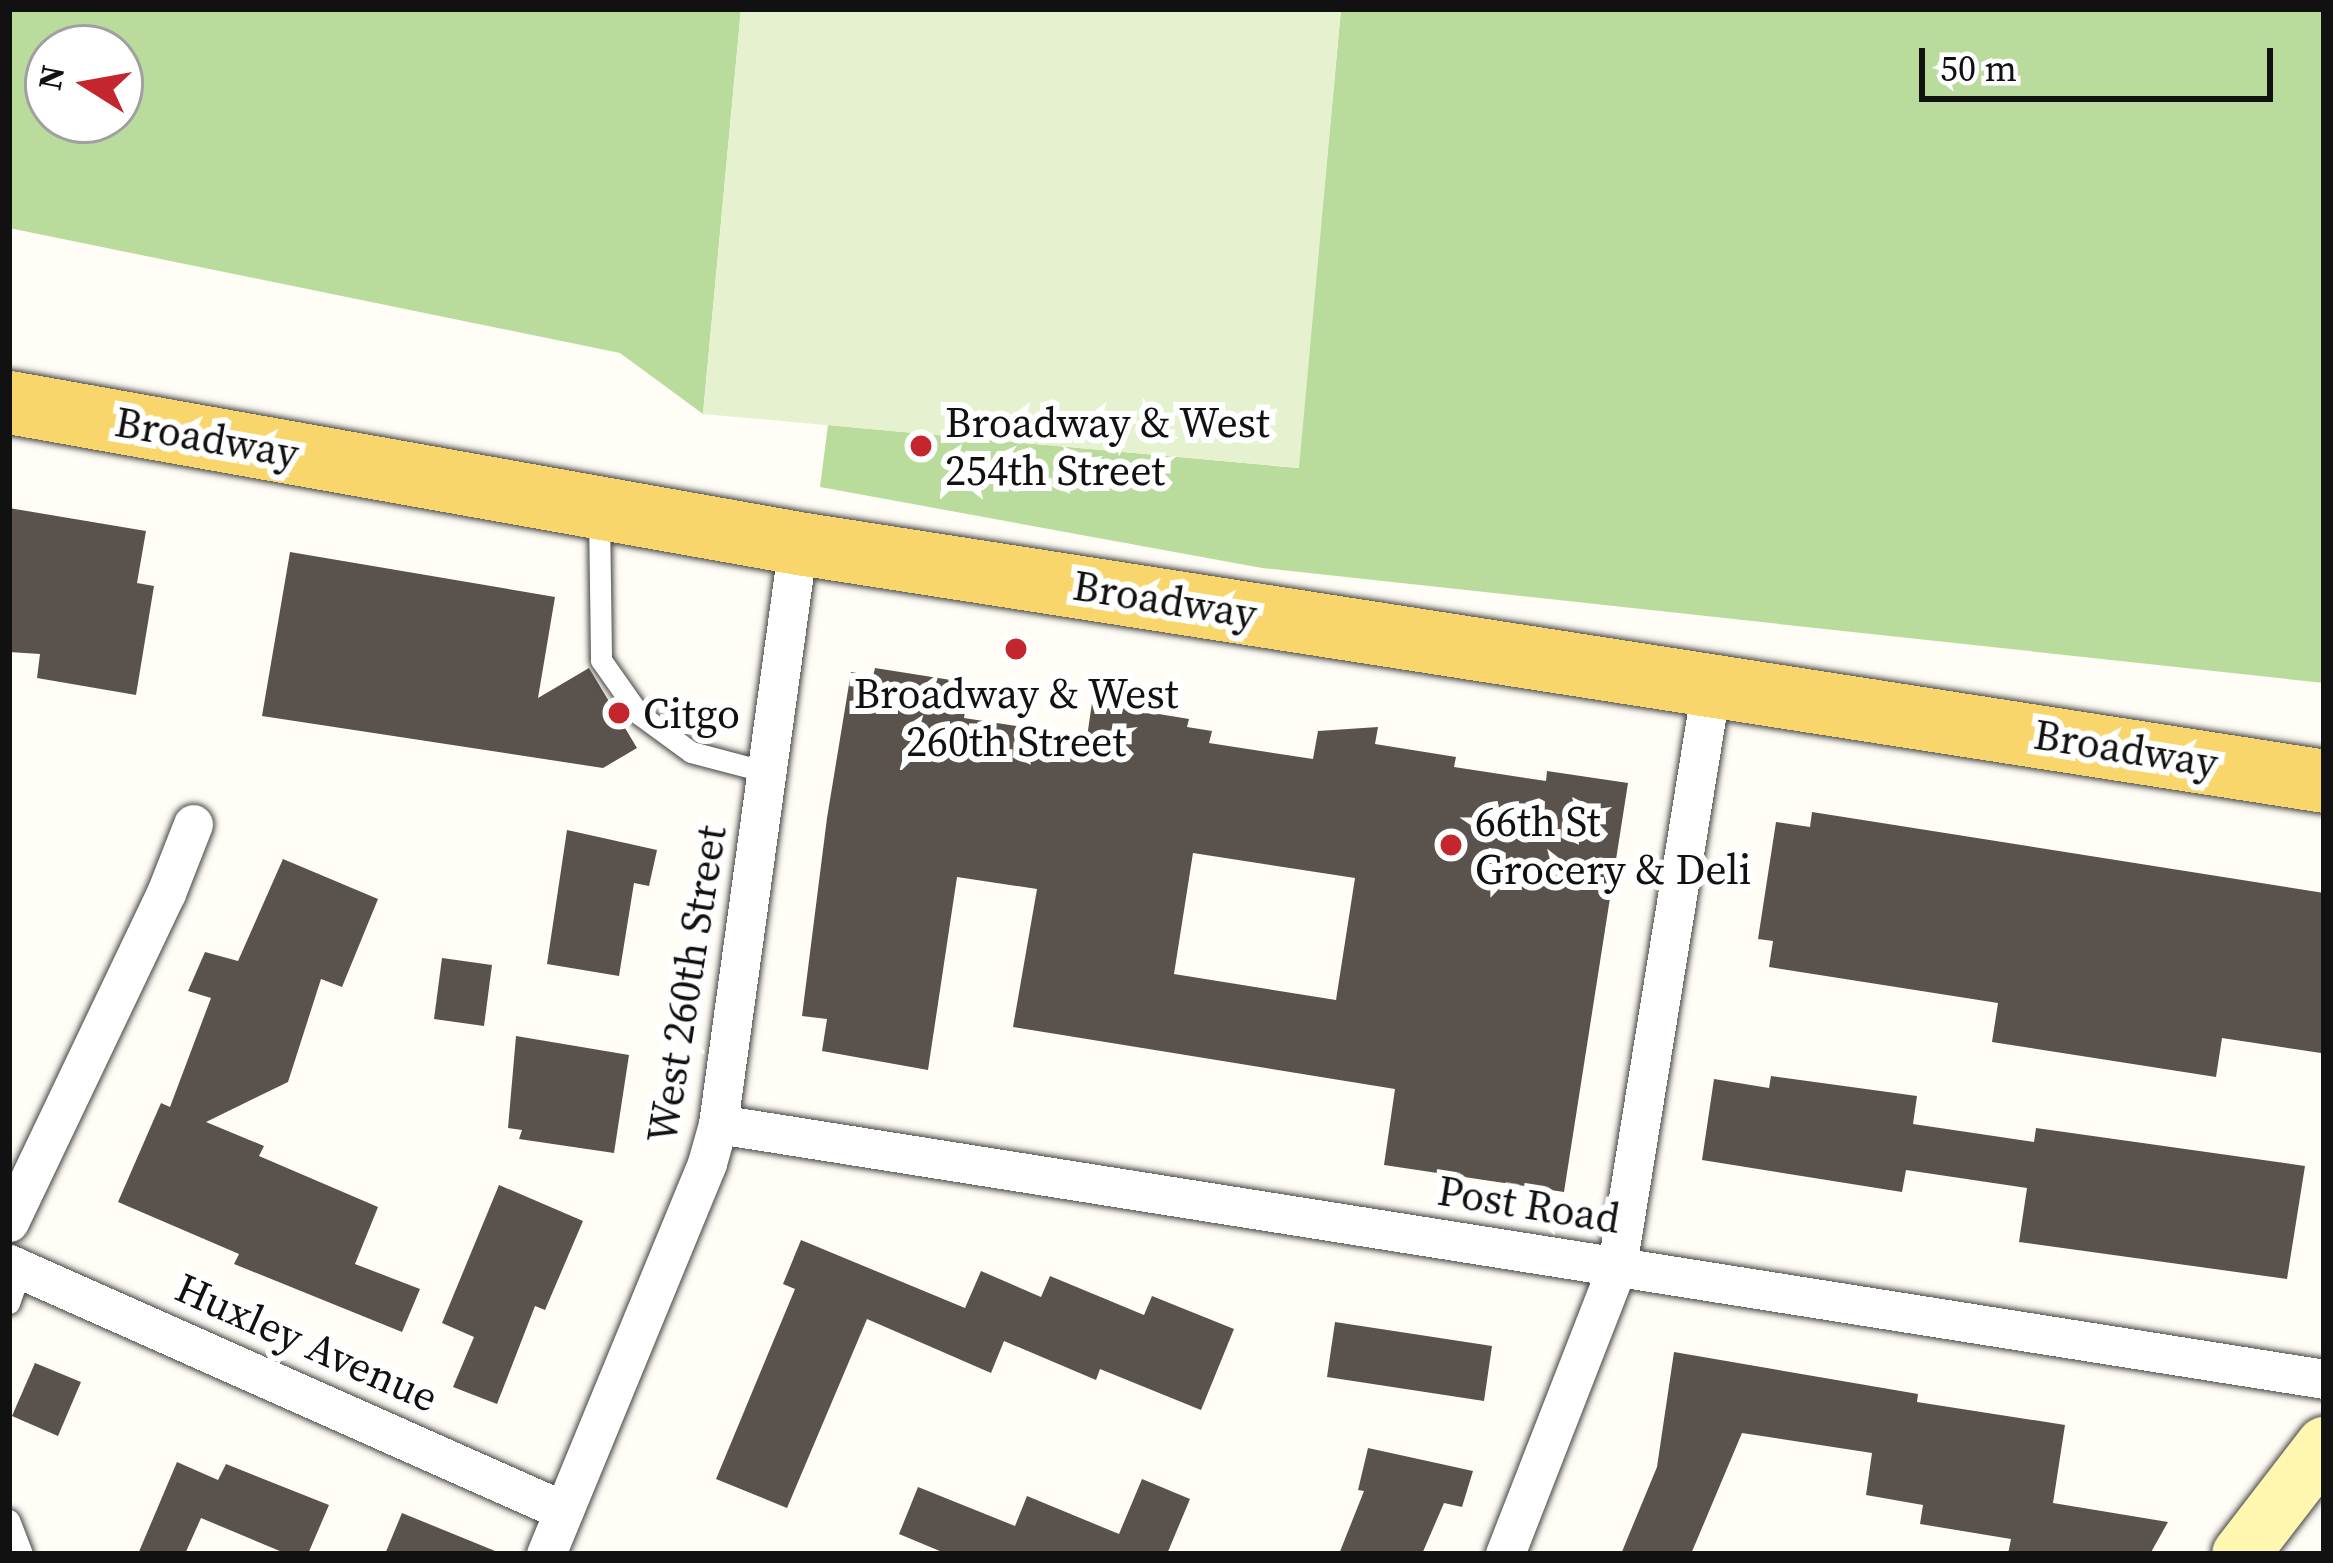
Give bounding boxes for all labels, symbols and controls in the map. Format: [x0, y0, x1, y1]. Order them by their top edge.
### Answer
north arrow [24, 24, 144, 144]
scale bar [1925, 24, 2279, 98]
text: 50 m [1940, 44, 2017, 93]
text: N [27, 62, 75, 94]
street label: Broadway [111, 396, 303, 478]
place label: Broadway & West 254th Street [945, 397, 1271, 496]
marker: Broadway & West 254th Street [908, 433, 934, 459]
street label: Broadway [1069, 560, 1261, 638]
marker: Broadway & West 260th Street [1003, 636, 1029, 662]
place label: Broadway & West 260th Street [853, 668, 1179, 766]
place label: Citgo [643, 688, 740, 738]
marker: Citgo [606, 700, 632, 726]
street label: Broadway [2030, 709, 2222, 787]
place label: 66th St Grocery & Deli [1475, 796, 1751, 894]
street label: West 260th Street [636, 822, 736, 1146]
marker: 66th St Grocery & Deli [1438, 832, 1464, 858]
street label: Post Road [1434, 1165, 1624, 1243]
street label: Huxley Avenue [168, 1262, 446, 1422]

